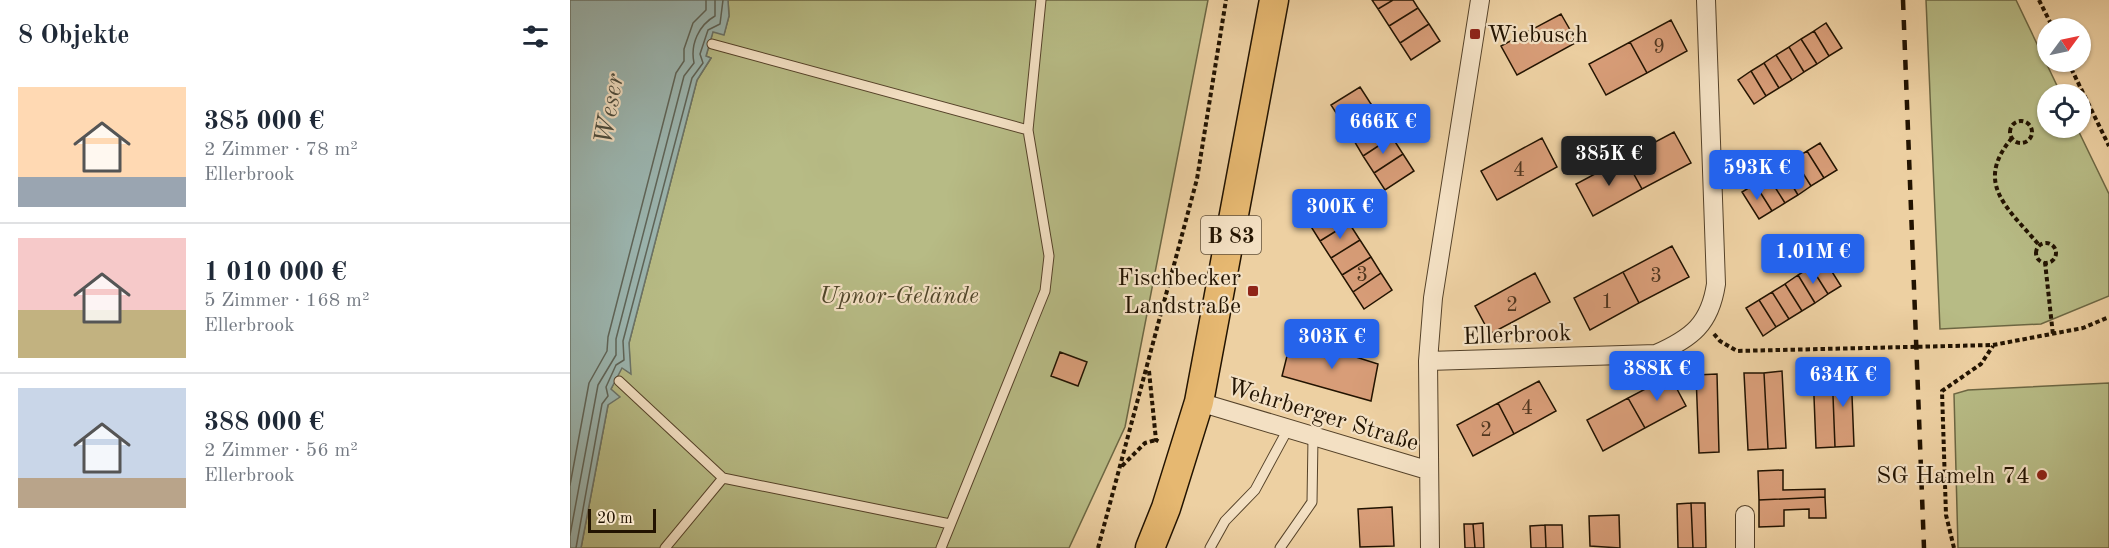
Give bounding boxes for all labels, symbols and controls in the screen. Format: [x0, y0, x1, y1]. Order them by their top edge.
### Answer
north arrow [2037, 18, 2091, 72]
map controls [2037, 18, 2091, 138]
icon: filters [519, 20, 552, 53]
text: 8 Objekte [18, 23, 130, 49]
place label: Wiebusch [1487, 24, 1588, 48]
marker: Wiebusch [1468, 27, 1482, 41]
house number: 9 [1653, 37, 1665, 58]
water label: Weser [591, 71, 629, 147]
button: locate [2037, 84, 2091, 138]
pin: 666K € [1334, 104, 1432, 155]
text: 385 000 € [204, 109, 324, 135]
icon: home [66, 111, 138, 183]
text: 666K € [1349, 113, 1417, 133]
pin: 385K € [1560, 136, 1658, 187]
text: 2 Zimmer · 78 m² [204, 140, 358, 160]
text: 385K € [1575, 145, 1643, 165]
pin: 593K € [1708, 150, 1806, 201]
text: 593K € [1723, 159, 1791, 179]
house number: 4 [1513, 160, 1525, 181]
text: Ellerbrook [204, 165, 295, 185]
pin: 300K € [1291, 189, 1389, 240]
text: 300K € [1306, 198, 1374, 218]
road number: B 83 [1201, 216, 1261, 254]
pin: 1.01M € [1758, 234, 1868, 285]
text: 1.01M € [1775, 243, 1851, 263]
text: 1 010 000 € [204, 260, 346, 286]
icon: home [66, 262, 138, 334]
house number: 3 [1356, 265, 1368, 286]
house number: 3 [1650, 266, 1662, 287]
place label: Fischbecker Landstraße [1117, 267, 1241, 319]
marker: Fischbecker Landstraße [1246, 284, 1260, 298]
park label: Upnor-Gelände [819, 285, 979, 309]
text: 5 Zimmer · 168 m² [204, 291, 369, 311]
house number: 1 [1601, 292, 1613, 313]
house number: 2 [1506, 295, 1518, 316]
text: Ellerbrook [204, 316, 295, 336]
pin: 303K € [1283, 319, 1381, 370]
street label: Ellerbrook [1462, 322, 1572, 350]
text: 303K € [1298, 328, 1366, 348]
pin: 388K € [1608, 351, 1706, 402]
pin: 634K € [1794, 357, 1892, 408]
text: 388K € [1623, 360, 1691, 380]
text: 634K € [1809, 366, 1877, 386]
street label: Wehrberger Straße [1223, 375, 1421, 457]
house number: 4 [1521, 398, 1533, 419]
text: 388 000 € [204, 410, 324, 436]
icon: home [66, 412, 138, 484]
house number: 2 [1480, 420, 1492, 441]
text: 2 Zimmer · 56 m² [204, 441, 358, 461]
place label: SG Hameln 74 [1876, 465, 2030, 489]
text: Ellerbrook [204, 466, 295, 486]
marker: SG Hameln 74 [2035, 468, 2049, 482]
scale bar [588, 506, 656, 534]
text: 20 m [597, 511, 633, 527]

